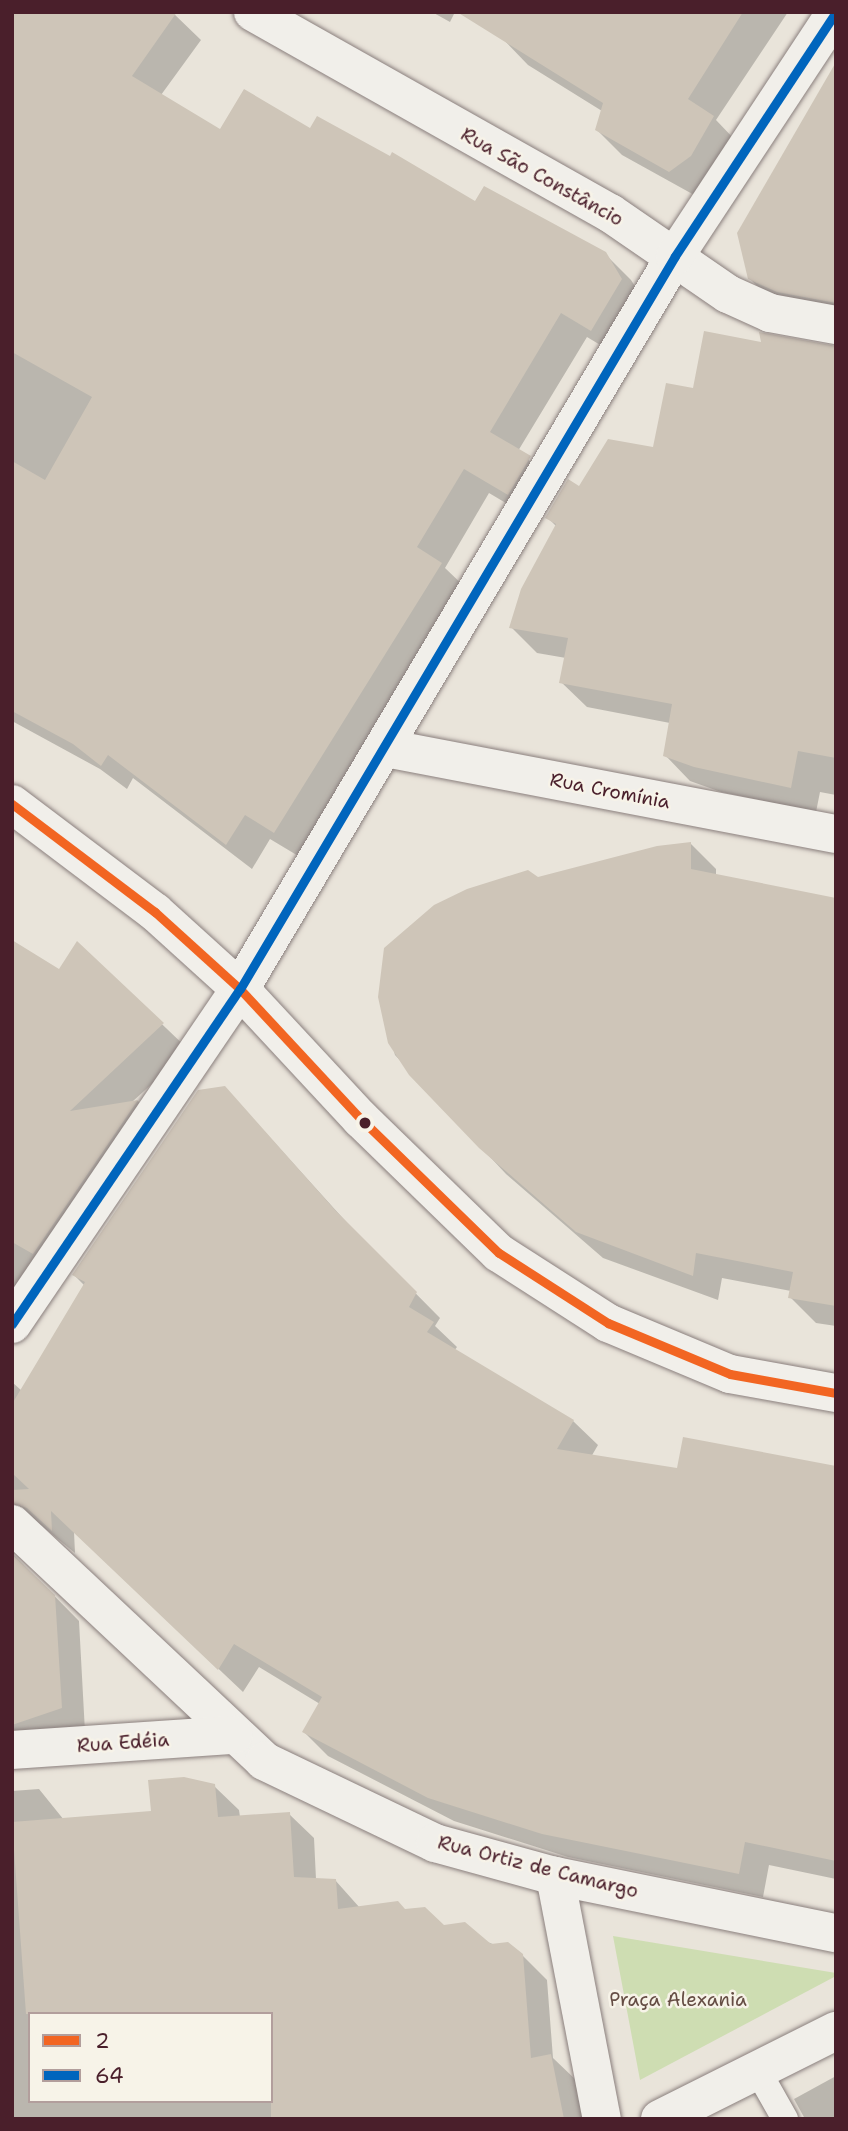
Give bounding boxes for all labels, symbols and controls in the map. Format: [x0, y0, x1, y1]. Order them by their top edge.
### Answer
street label: Rua São Constâncio [457, 123, 627, 231]
street label: Rua Cromínia [548, 768, 672, 814]
unlabelled marker [358, 1116, 372, 1130]
street label: Rua Edéia [76, 1728, 170, 1758]
street label: Rua Ortiz de Camargo [435, 1831, 641, 1903]
park label: Praça Alexania [609, 1989, 747, 2011]
legend [28, 2012, 273, 2103]
text: 2 [95, 2027, 110, 2055]
text: 64 [95, 2062, 124, 2090]

